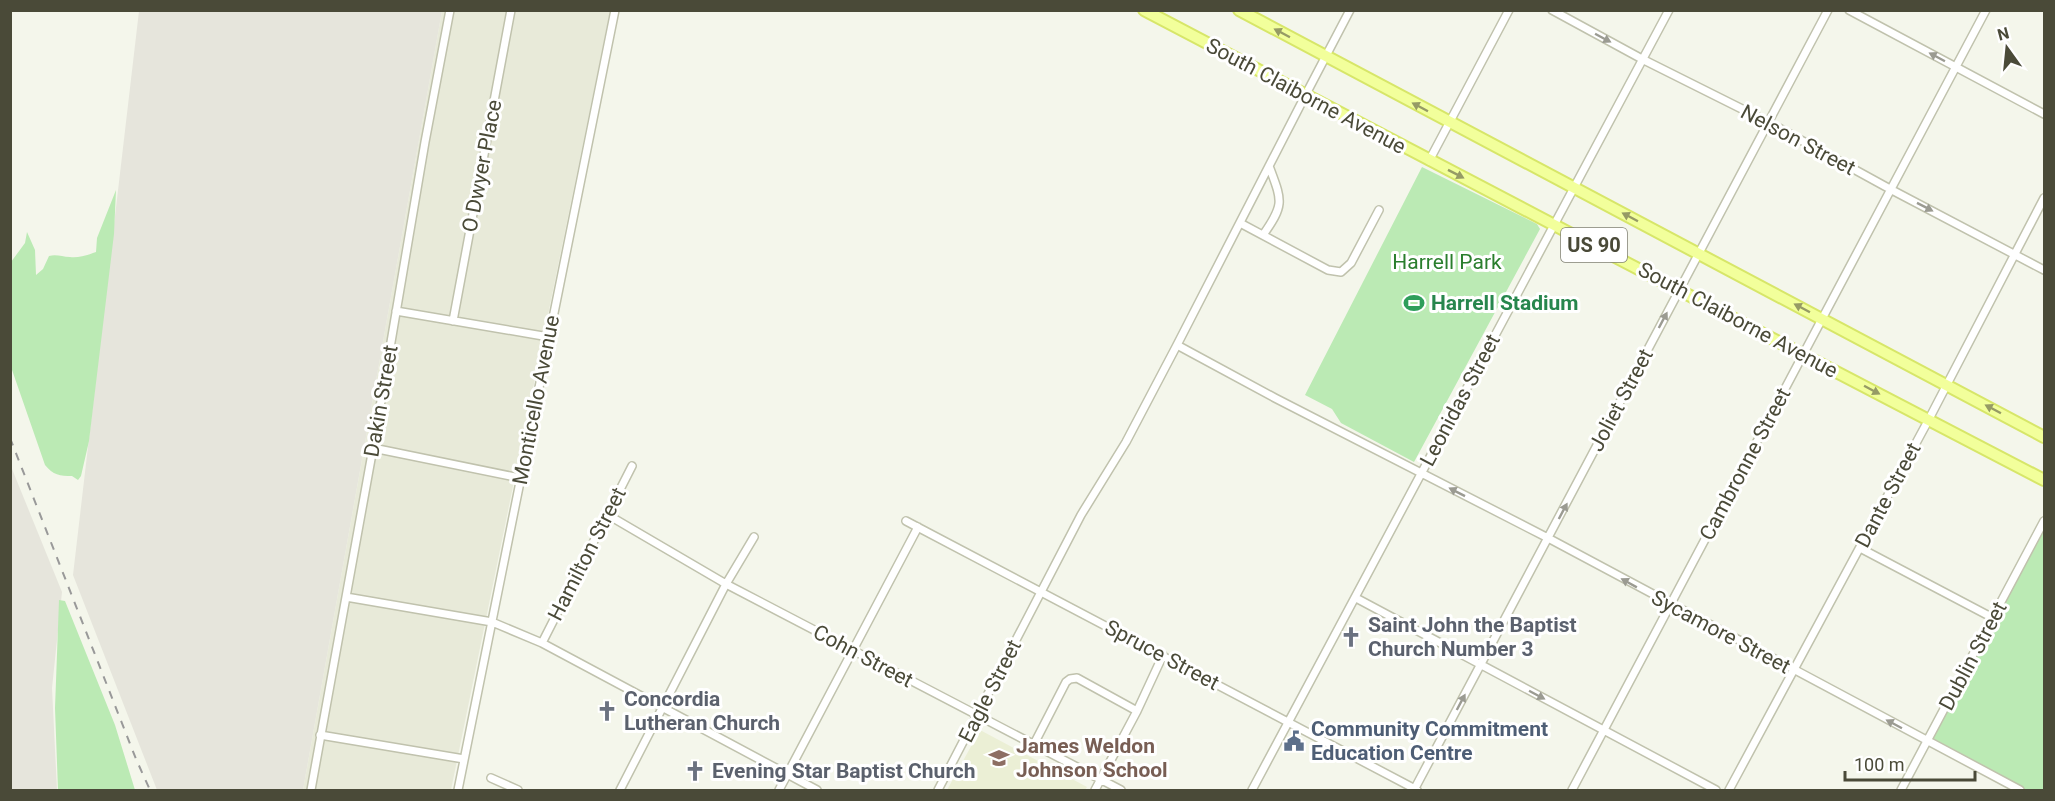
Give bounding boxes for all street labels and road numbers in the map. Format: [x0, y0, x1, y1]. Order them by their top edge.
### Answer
street label: South Claiborne Avenue [1202, 33, 1410, 159]
street label: O Dwyer Place [457, 98, 507, 234]
street label: Nelson Street [1737, 100, 1859, 180]
road number: US 90 [1561, 228, 1627, 262]
street label: South Claiborne Avenue [1634, 257, 1842, 383]
street label: Monticello Avenue [508, 313, 564, 487]
street label: Leonidas Street [1415, 330, 1505, 470]
street label: Dakin Street [359, 343, 403, 459]
street label: Joliet Street [1584, 345, 1658, 455]
street label: Cambronne Street [1695, 384, 1795, 544]
street label: Dante Street [1850, 438, 1926, 552]
street label: Hamilton Street [543, 483, 631, 624]
street label: Sycamore Street [1647, 585, 1795, 679]
street label: Dublin Street [1934, 597, 2012, 714]
street label: Spruce Street [1101, 615, 1223, 695]
street label: Cohn Street [809, 620, 917, 692]
street label: Eagle Street [954, 636, 1026, 746]

